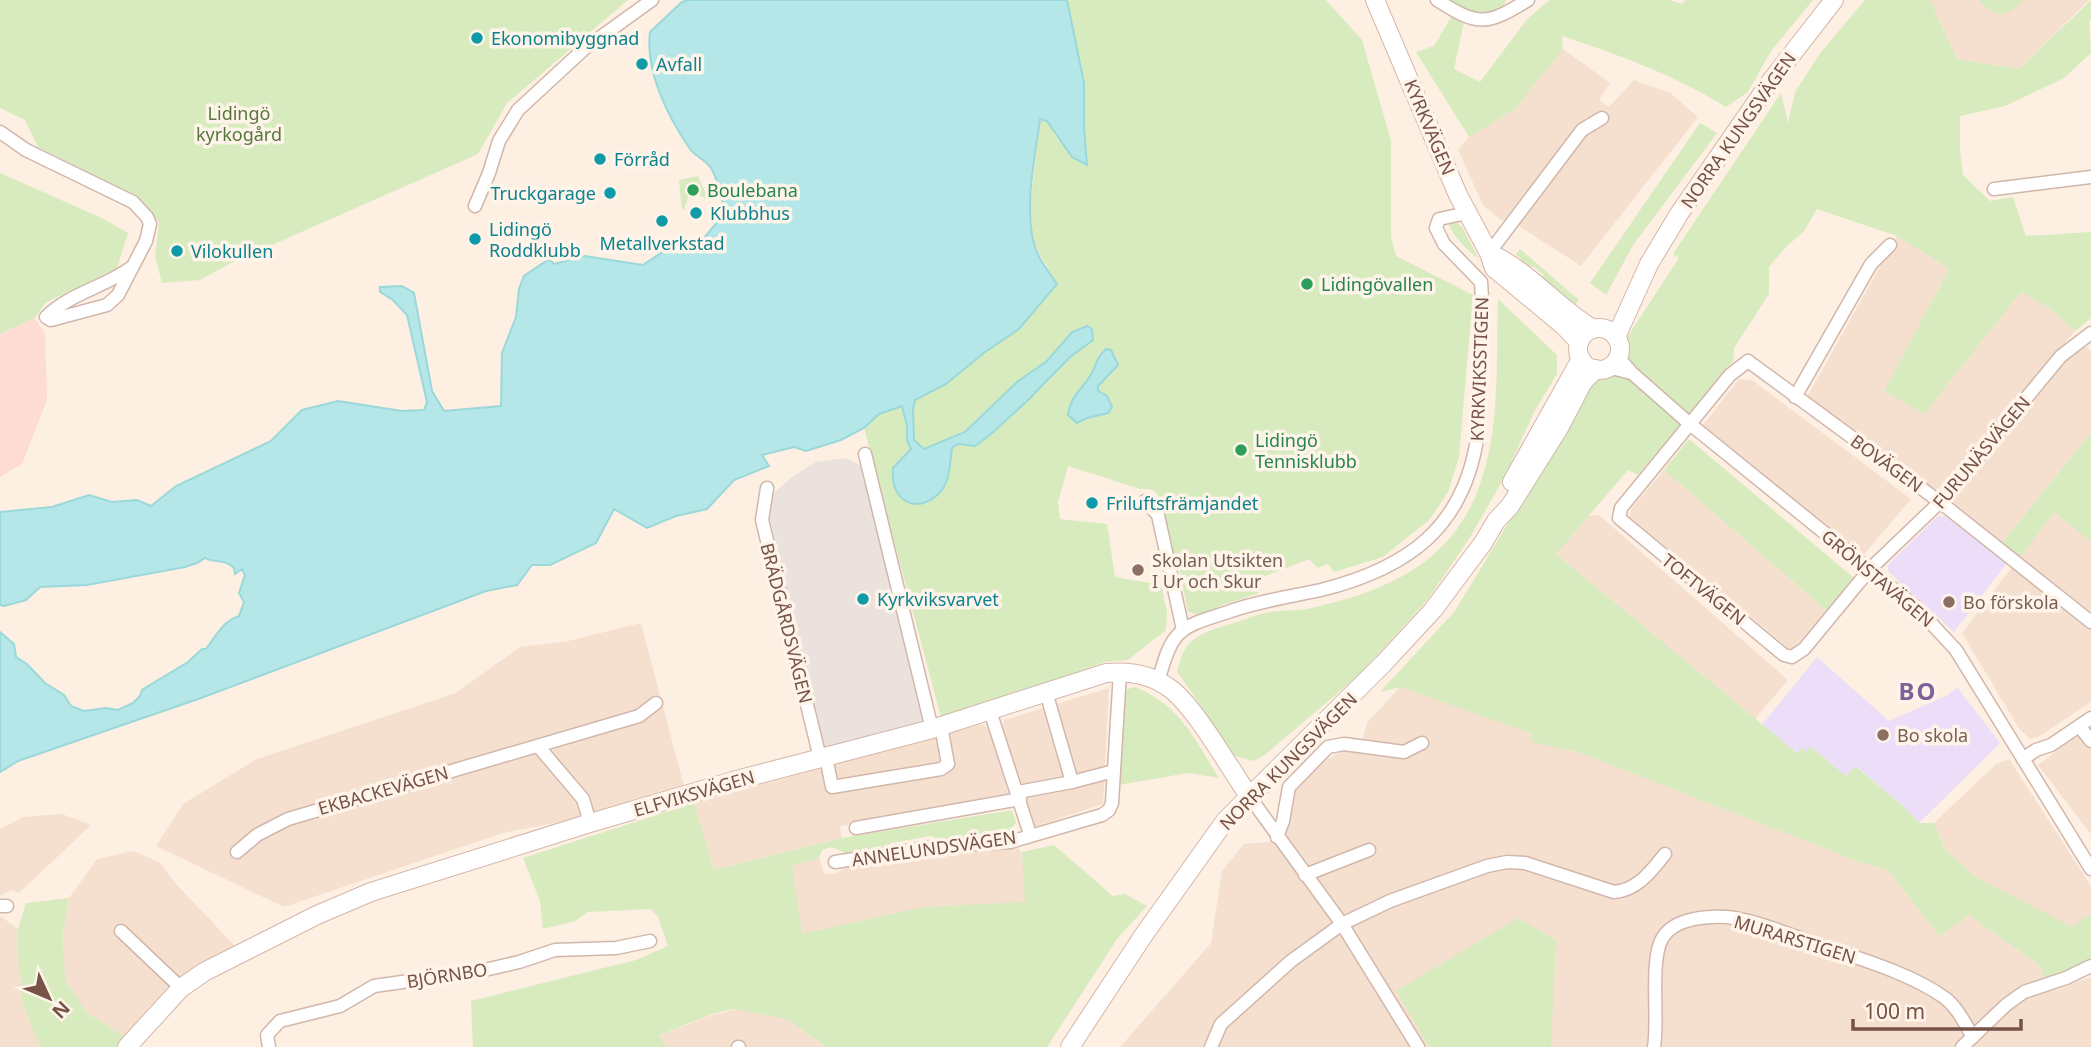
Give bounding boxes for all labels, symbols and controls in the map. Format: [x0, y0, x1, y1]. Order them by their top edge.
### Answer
place label: Ekonomibyggnad [491, 26, 639, 50]
marker: Ekonomibyggnad [469, 30, 485, 46]
street label: NORRA KUNGSVÄGEN [1675, 47, 1801, 213]
place label: Avfall [656, 52, 702, 76]
marker: Avfall [634, 56, 650, 72]
street label: KYRKVÄGEN [1399, 76, 1461, 178]
park label: Lidingö kyrkogård [196, 101, 282, 146]
place label: Förråd [614, 147, 670, 171]
marker: Förråd [592, 151, 608, 167]
place label: Boulebana [707, 178, 798, 202]
place label: Truckgarage [491, 181, 596, 205]
marker: Boulebana [685, 182, 701, 198]
marker: Truckgarage [602, 185, 618, 201]
place label: Klubbhus [710, 201, 790, 225]
marker: Klubbhus [688, 205, 704, 221]
marker: Metallverkstad [654, 213, 670, 229]
place label: Lidingö Roddklubb [489, 217, 581, 262]
marker: Lidingö Roddklubb [467, 231, 483, 247]
place label: Metallverkstad [600, 231, 725, 255]
place label: Vilokullen [191, 239, 273, 263]
marker: Vilokullen [169, 243, 185, 259]
place label: Lidingövallen [1321, 272, 1433, 296]
marker: Lidingövallen [1299, 276, 1315, 292]
street label: KYRKVIKSSTIGEN [1464, 296, 1494, 442]
street label: FURUNÄSVÄGEN [1927, 391, 2035, 513]
place label: Lidingö Tennisklubb [1255, 428, 1357, 473]
street label: BOVÄGEN [1846, 429, 1928, 497]
marker: Lidingö Tennisklubb [1233, 442, 1249, 458]
place label: Friluftsfrämjandet [1106, 491, 1259, 515]
marker: Friluftsfrämjandet [1084, 495, 1100, 511]
street label: GRÖNSTAVÄGEN [1817, 524, 1939, 632]
street label: BRÄDGÅRDSVÄGEN [755, 540, 819, 706]
place label: Skolan Utsikten I Ur och Skur [1152, 548, 1283, 593]
street label: TOFTVÄGEN [1657, 548, 1751, 630]
marker: Skolan Utsikten I Ur och Skur [1130, 562, 1146, 578]
place label: Kyrkviksvarvet [877, 587, 999, 611]
place label: Bo förskola [1963, 590, 2059, 614]
marker: Kyrkviksvarvet [855, 591, 871, 607]
marker: Bo förskola [1941, 594, 1957, 610]
district label: BO [1899, 674, 1937, 707]
street label: NORRA KUNGSVÄGEN [1214, 687, 1362, 835]
place label: Bo skola [1897, 723, 1968, 747]
marker: Bo skola [1875, 727, 1891, 743]
street label: EKBACKEVÄGEN [315, 760, 451, 820]
street label: ELFVIKSVÄGEN [631, 764, 757, 822]
street label: ANNELUNDSVÄGEN [850, 825, 1018, 871]
street label: MURARSTIGEN [1731, 909, 1859, 969]
street label: BJÖRNBO [405, 957, 489, 993]
north arrow [14, 963, 84, 1033]
scale bar [1853, 988, 2021, 1032]
text: N [47, 995, 76, 1024]
text: 100 m [1864, 997, 1925, 1025]

